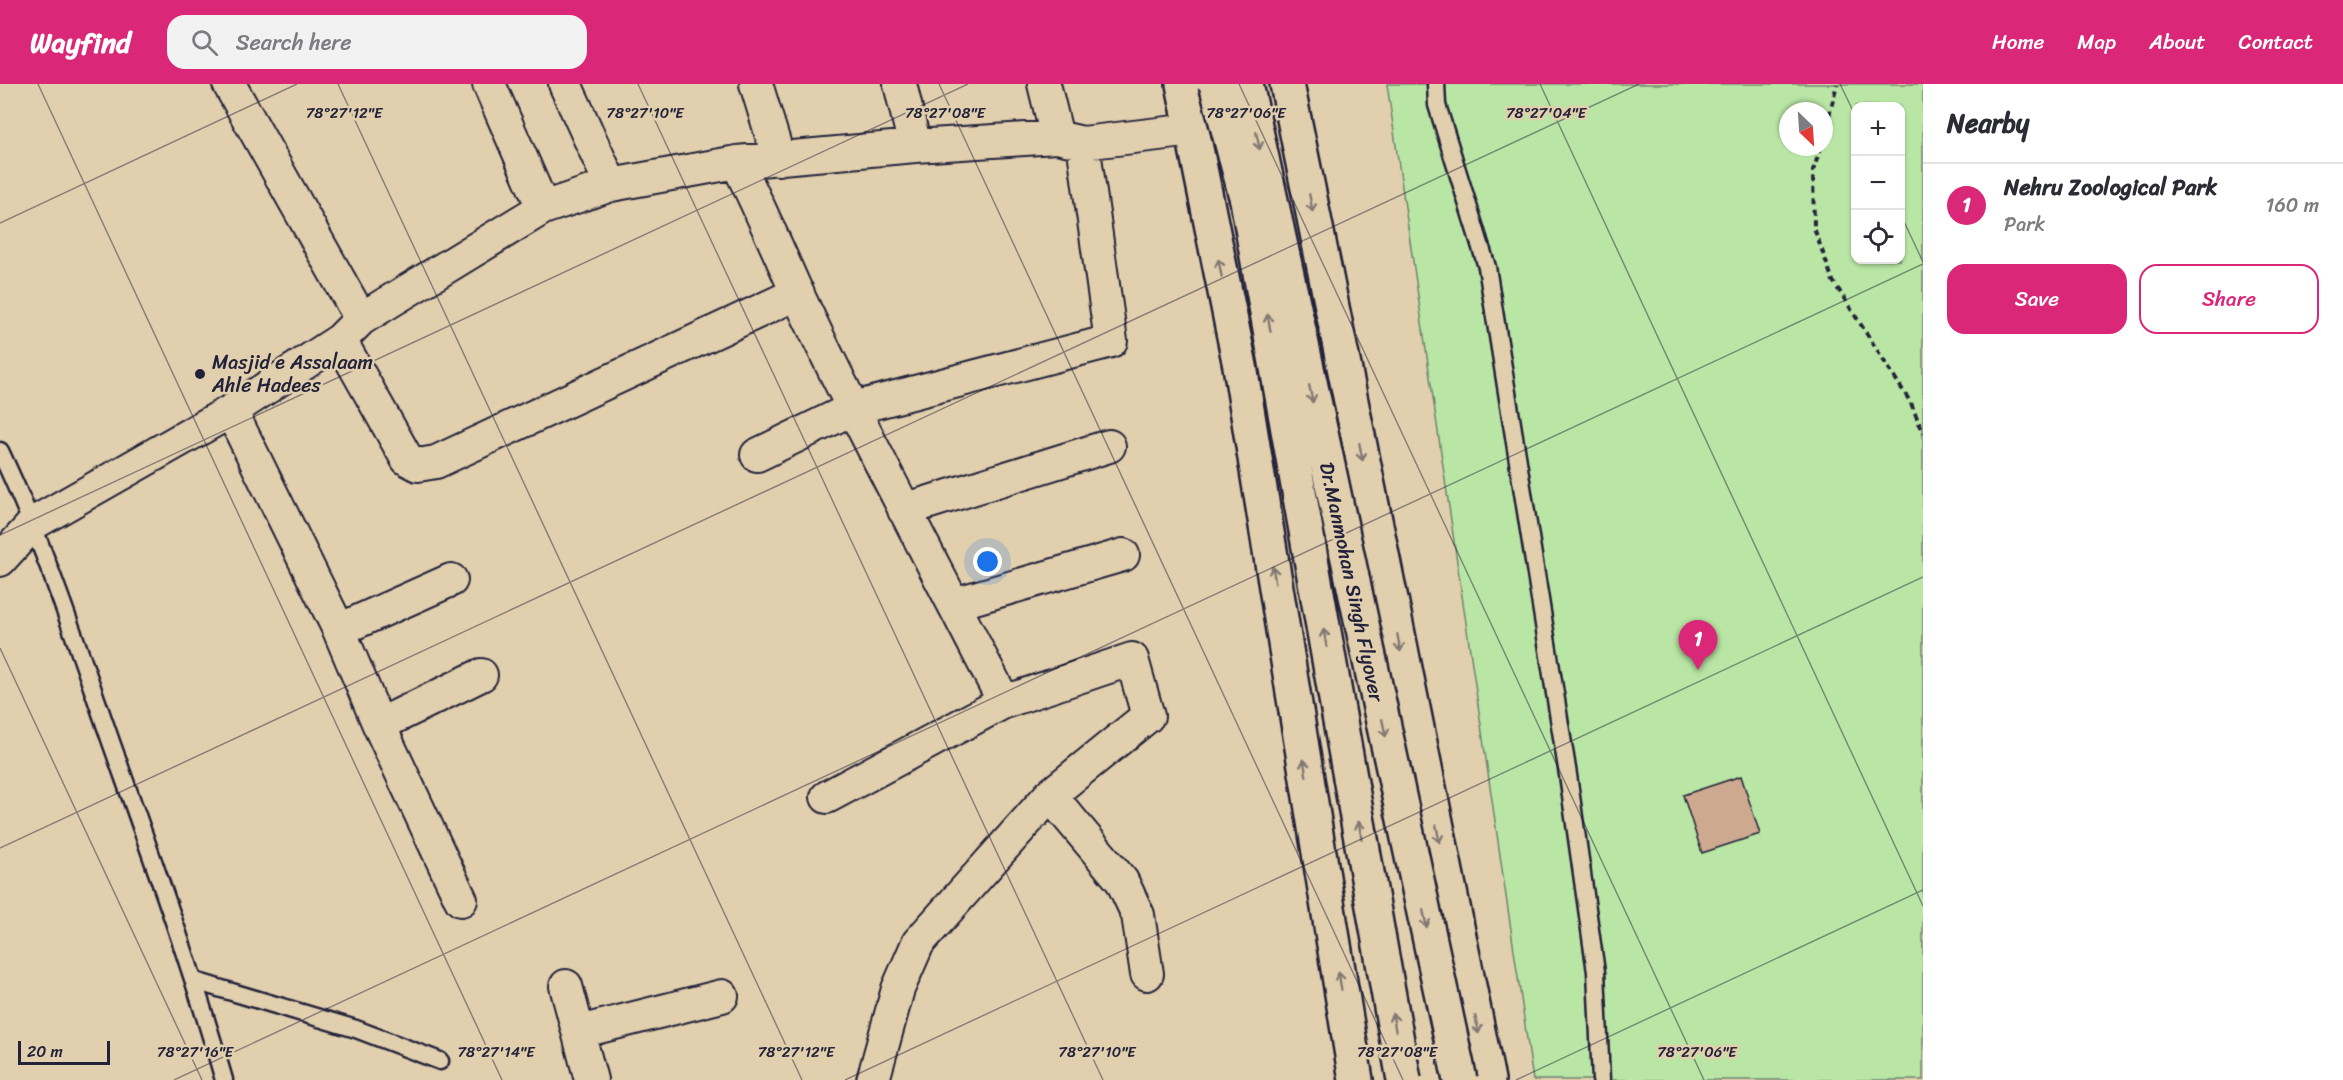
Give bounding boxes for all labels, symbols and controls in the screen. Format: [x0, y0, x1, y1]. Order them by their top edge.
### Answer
search box [167, 15, 587, 69]
text: Wayfind [30, 18, 131, 67]
text: Search here [236, 23, 352, 62]
text: Home [1992, 23, 2044, 61]
text: Map [2077, 23, 2116, 61]
text: About [2149, 23, 2206, 61]
text: Contact [2239, 23, 2313, 61]
icon: search [188, 26, 221, 59]
text: 78°27'12"E [306, 100, 384, 126]
text: 78°27'10"E [606, 100, 685, 126]
text: 78°27'08"E [905, 100, 987, 126]
text: 78°27'06"E [1206, 100, 1287, 126]
text: 78°27'04"E [1506, 100, 1588, 126]
text: Nearby [1947, 100, 2029, 146]
north arrow [1779, 102, 1833, 156]
map controls [1851, 102, 1905, 264]
button: + [1851, 102, 1905, 156]
one-way arrow [1253, 131, 1264, 151]
button: − [1851, 156, 1905, 210]
text: Nehru Zoological Park [2004, 168, 2217, 207]
text: 1 [1962, 188, 1971, 223]
text: 160 m [2266, 188, 2319, 223]
one-way arrow [1306, 193, 1317, 212]
text: Park [2004, 207, 2045, 242]
button: locate [1851, 210, 1905, 264]
one-way arrow [1214, 258, 1225, 278]
button: Save [1947, 264, 2127, 334]
button: Share [2139, 264, 2319, 334]
one-way arrow [1263, 313, 1274, 333]
place label: Masjid e Assalaam Ahle Hadees [211, 345, 373, 403]
marker: Masjid e Assalaam Ahle Hadees [193, 367, 207, 381]
one-way arrow [1306, 384, 1318, 403]
one-way arrow [1356, 441, 1367, 461]
street label: Dr.Manmohan Singh Flyover [1309, 459, 1394, 706]
your location [973, 547, 1002, 576]
one-way arrow [1268, 566, 1279, 586]
pin: 1 [1678, 620, 1718, 670]
one-way arrow [1320, 629, 1331, 649]
one-way arrow [1394, 632, 1405, 652]
one-way arrow [1378, 718, 1390, 737]
one-way arrow [1300, 758, 1311, 778]
one-way arrow [1354, 821, 1365, 841]
one-way arrow [1433, 823, 1444, 843]
one-way arrow [1420, 908, 1431, 928]
one-way arrow [1334, 971, 1345, 991]
one-way arrow [1388, 1013, 1399, 1033]
one-way arrow [1471, 1015, 1483, 1034]
text: 20 m [27, 1037, 63, 1066]
scale bar [18, 1038, 110, 1066]
text: 78°27'16"E [157, 1039, 235, 1065]
text: 78°27'14"E [457, 1039, 536, 1065]
text: 78°27'12"E [758, 1039, 836, 1065]
text: 78°27'10"E [1058, 1039, 1137, 1065]
text: 78°27'08"E [1357, 1039, 1439, 1065]
text: 78°27'06"E [1657, 1039, 1738, 1065]

